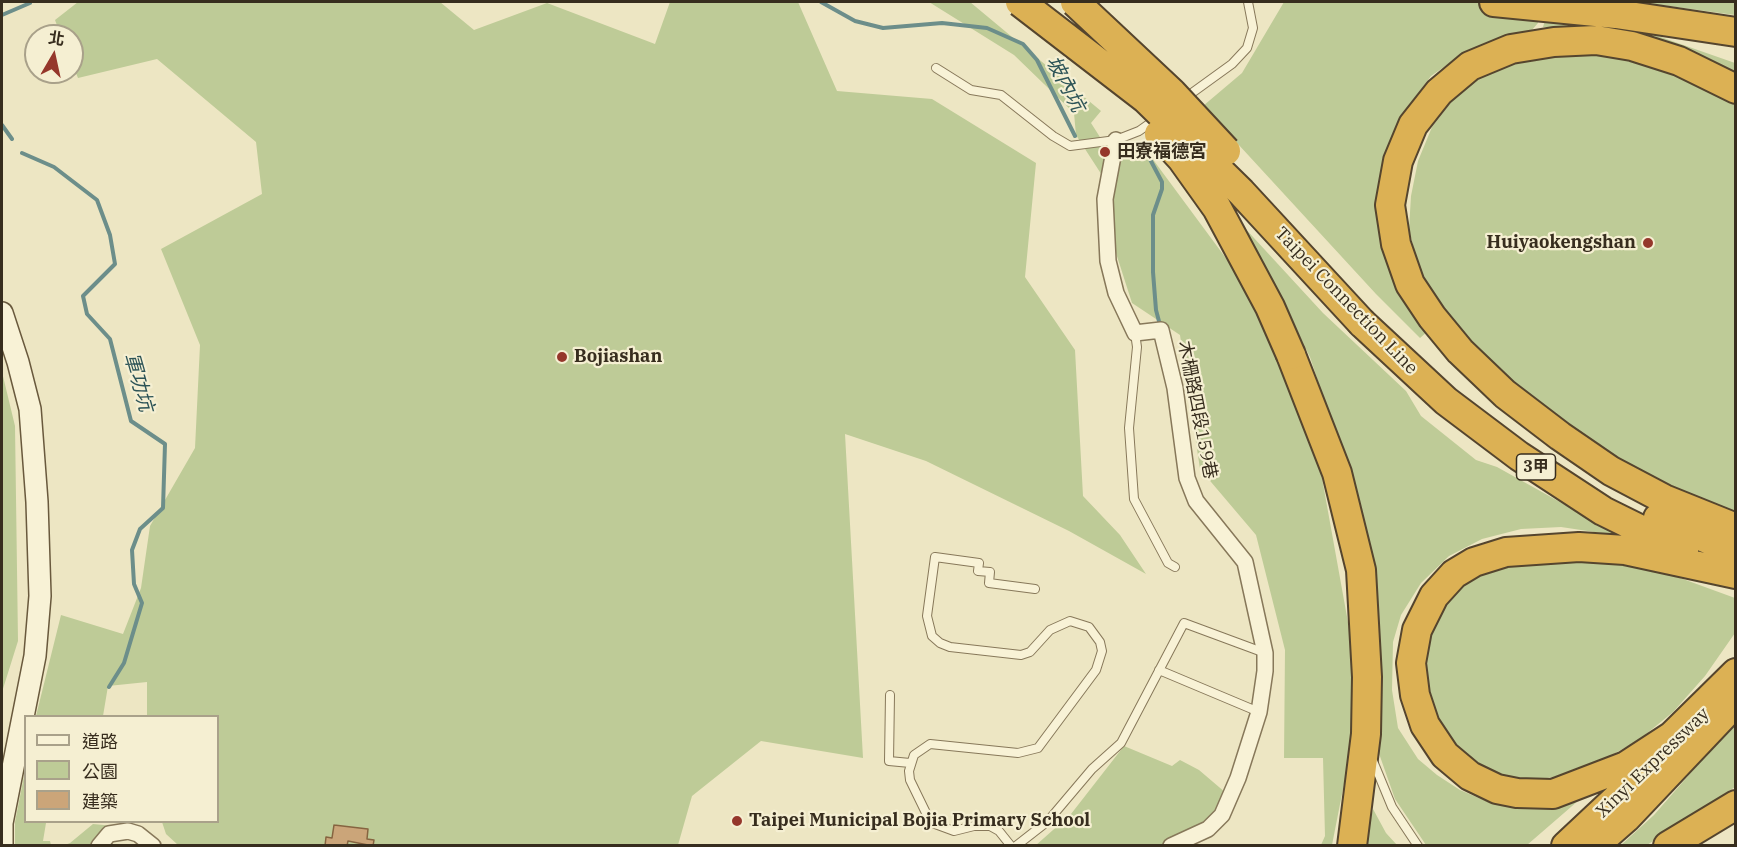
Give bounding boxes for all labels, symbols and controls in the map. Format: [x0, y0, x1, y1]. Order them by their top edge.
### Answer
north arrow [24, 24, 84, 84]
text: 北 [47, 27, 66, 49]
water label: 坡內坑 [1040, 52, 1090, 116]
place label: 田寮福德宮 [1117, 141, 1207, 163]
marker: 田寮福德宮 [1098, 145, 1112, 159]
street label: Taipei Connection Line [1270, 223, 1422, 379]
place label: Huiyaokengshan [1487, 232, 1636, 254]
marker: Huiyaokengshan [1641, 236, 1655, 250]
street label: 木柵路四段159巷 [1173, 339, 1221, 481]
place label: Bojiashan [574, 346, 662, 368]
water label: 軍功坑 [118, 350, 158, 414]
marker: Bojiashan [555, 350, 569, 364]
road number: 3甲 [1516, 454, 1556, 480]
street label: Xinyi Expressway [1592, 703, 1714, 823]
legend [24, 715, 219, 823]
text: 道路 [82, 730, 118, 753]
text: 公園 [82, 760, 118, 783]
text: 建築 [82, 790, 118, 813]
place label: Taipei Municipal Bojia Primary School [749, 810, 1090, 832]
marker: Taipei Municipal Bojia Primary School [730, 814, 744, 828]

